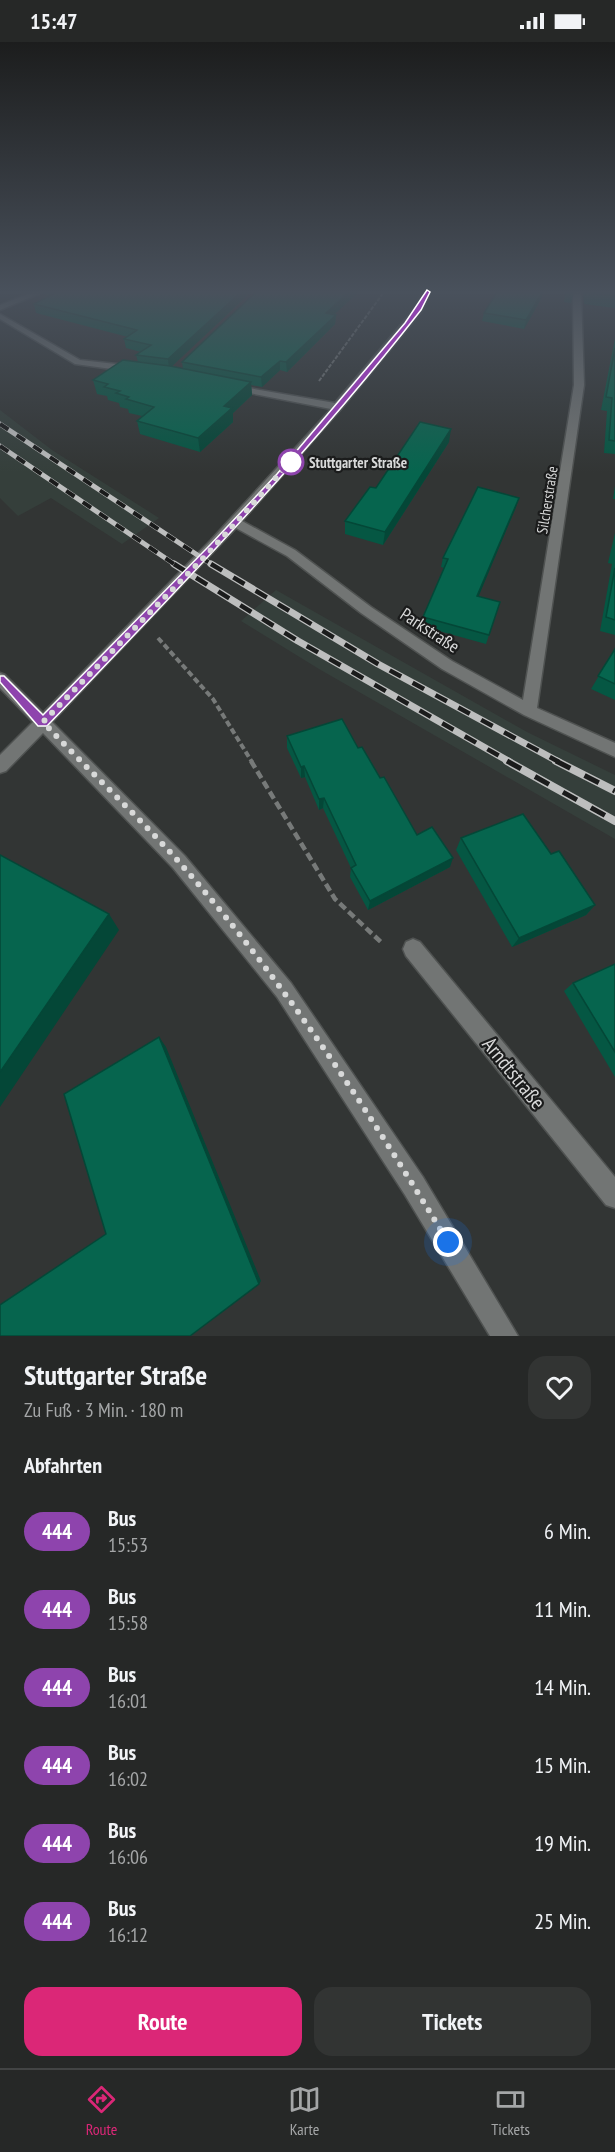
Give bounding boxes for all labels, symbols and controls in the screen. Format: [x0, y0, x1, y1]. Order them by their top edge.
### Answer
text: 15:47 [30, 7, 78, 35]
marker: Stuttgarter Straße [278, 449, 304, 475]
place label: Stuttgarter Straße [309, 453, 407, 472]
street label: Silcherstraße [532, 465, 562, 535]
street label: Parkstraße [396, 602, 464, 658]
street label: Arndtstraße [477, 1031, 551, 1115]
your location [433, 1227, 463, 1257]
text: Stuttgarter Straße [24, 1356, 207, 1393]
button: heart [528, 1356, 591, 1419]
text: Zu Fuß · 3 Min. · 180 m [24, 1397, 183, 1423]
text: Abfahrten [24, 1451, 102, 1479]
text: Bus [108, 1504, 136, 1532]
text: 6 Min. [544, 1517, 591, 1545]
text: 444 [42, 1518, 72, 1545]
text: 15:53 [108, 1532, 148, 1558]
text: Bus [108, 1582, 136, 1610]
text: 11 Min. [534, 1595, 591, 1623]
text: 444 [42, 1596, 72, 1623]
text: 15:58 [108, 1610, 148, 1636]
text: Bus [108, 1660, 136, 1688]
text: 14 Min. [534, 1673, 591, 1701]
text: 444 [42, 1674, 72, 1701]
text: 16:01 [108, 1688, 148, 1714]
text: Bus [108, 1738, 136, 1766]
text: 15 Min. [534, 1751, 591, 1779]
text: 444 [42, 1752, 72, 1779]
text: 16:02 [108, 1766, 148, 1792]
text: Bus [108, 1816, 136, 1844]
text: 19 Min. [534, 1829, 591, 1857]
text: 444 [42, 1830, 72, 1857]
text: 16:06 [108, 1844, 148, 1870]
text: Bus [108, 1894, 136, 1922]
text: 25 Min. [534, 1907, 591, 1935]
text: 444 [42, 1908, 72, 1935]
text: 16:12 [108, 1922, 148, 1948]
button: Route [24, 1987, 302, 2056]
button: Tickets [314, 1987, 591, 2056]
tab: Route [85, 2083, 118, 2139]
tab: Karte [288, 2083, 321, 2139]
tab: Tickets [491, 2083, 530, 2139]

